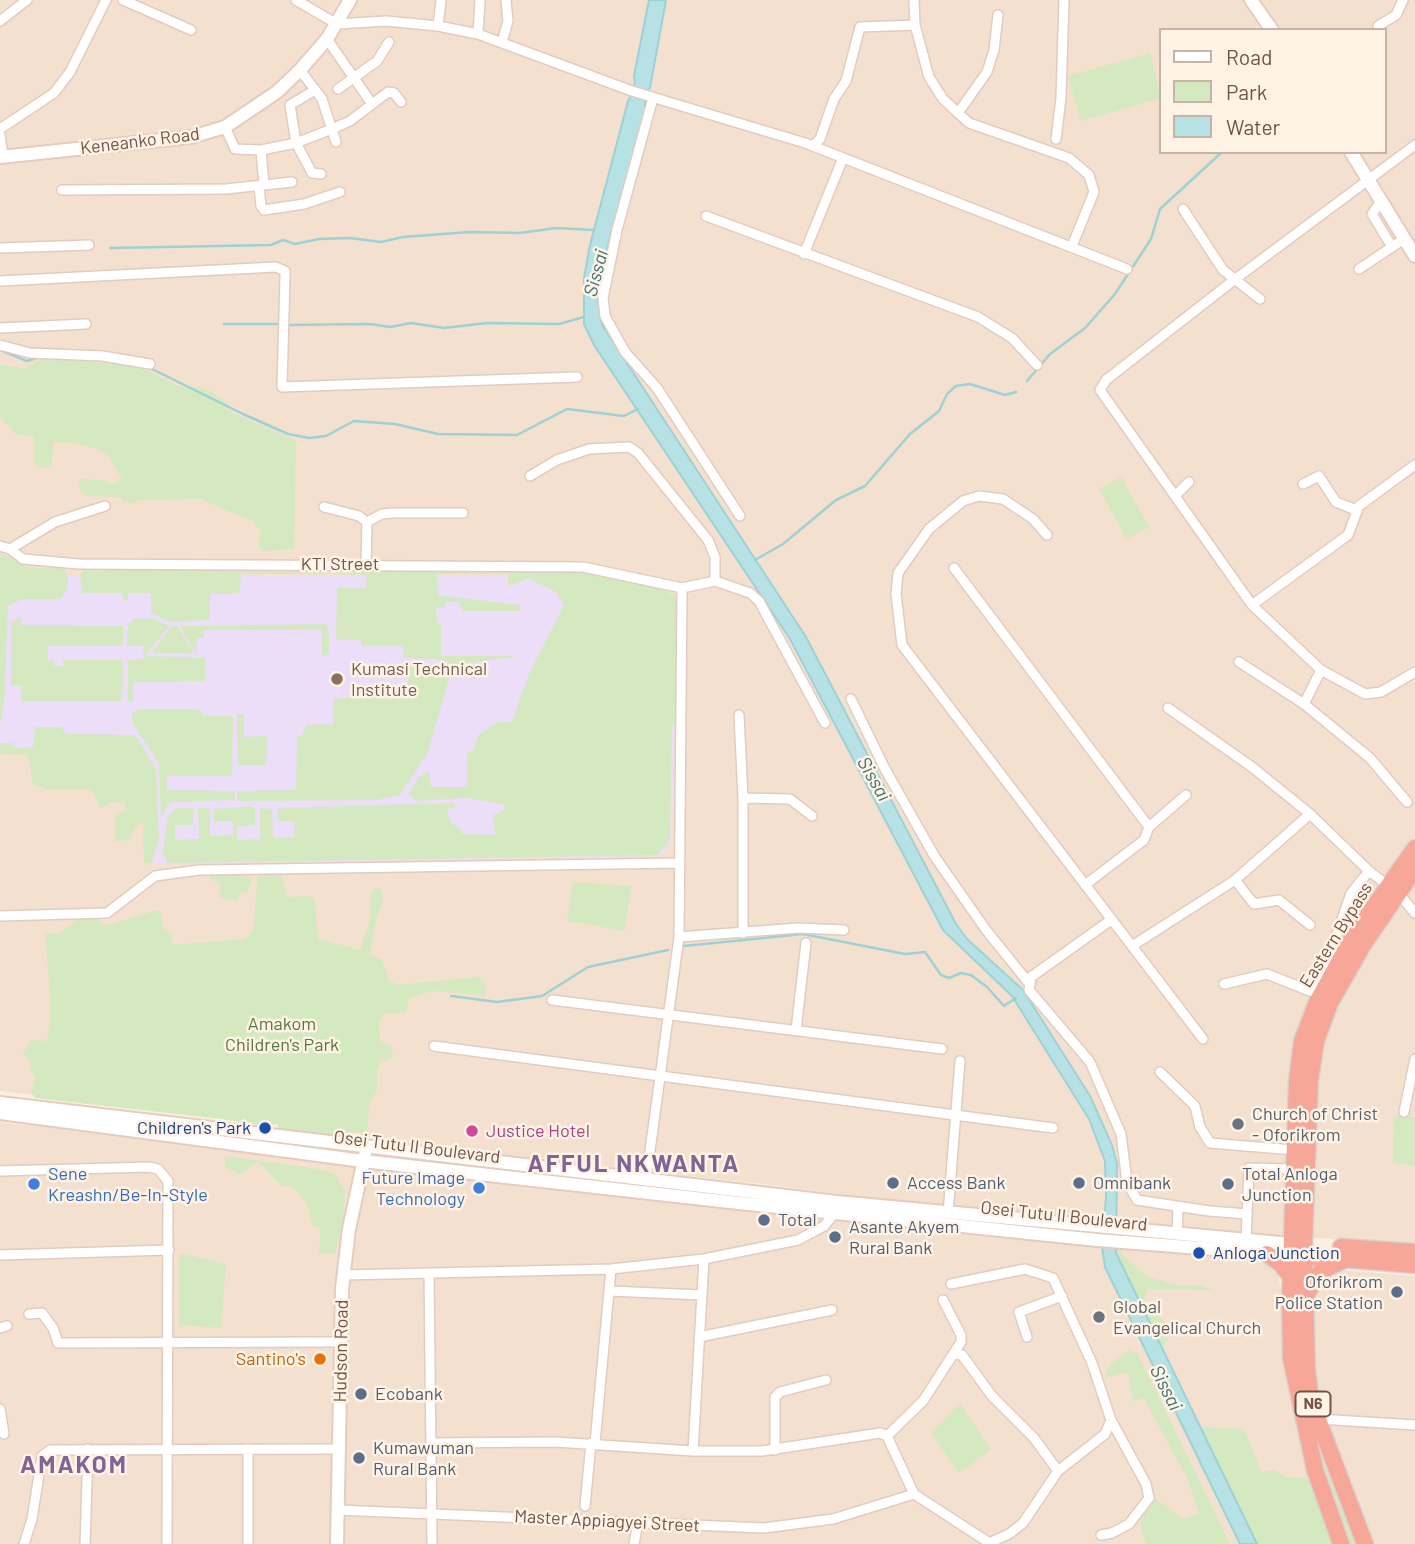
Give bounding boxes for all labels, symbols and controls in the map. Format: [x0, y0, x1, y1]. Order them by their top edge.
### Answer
legend [1160, 28, 1387, 154]
text: Road [1226, 44, 1272, 69]
text: Park [1226, 79, 1267, 104]
text: Water [1226, 114, 1280, 139]
street label: Keneanko Road [79, 123, 201, 159]
water label: Sissai [579, 247, 613, 299]
street label: KTI Street [301, 553, 379, 575]
place label: Kumasi Technical Institute [351, 658, 487, 700]
marker: Kumasi Technical Institute [329, 671, 345, 687]
water label: Sissai [852, 753, 896, 805]
street label: Eastern Bypass [1295, 878, 1377, 992]
park label: Amakom Children's Park [225, 1013, 339, 1056]
place label: Church of Christ - Oforikrom [1252, 1103, 1378, 1146]
marker: Church of Christ - Oforikrom [1230, 1116, 1246, 1132]
place label: Children's Park [137, 1117, 251, 1139]
marker: Children's Park [257, 1120, 273, 1136]
place label: Justice Hotel [486, 1120, 590, 1142]
marker: Justice Hotel [464, 1123, 480, 1139]
street label: Osei Tutu II Boulevard [333, 1126, 501, 1168]
district label: AFFUL NKWANTA [529, 1150, 739, 1178]
place label: Sene Kreashn/Be-In-Style [48, 1163, 208, 1206]
place label: Total Anloga Junction [1242, 1163, 1338, 1206]
place label: Future Image Technology [362, 1167, 465, 1210]
place label: Access Bank [907, 1172, 1005, 1194]
place label: Omnibank [1093, 1172, 1171, 1194]
marker: Access Bank [885, 1175, 901, 1191]
marker: Omnibank [1071, 1175, 1087, 1191]
marker: Sene Kreashn/Be-In-Style [26, 1176, 42, 1192]
marker: Total Anloga Junction [1220, 1176, 1236, 1192]
marker: Future Image Technology [471, 1180, 487, 1196]
street label: Osei Tutu II Boulevard [980, 1197, 1148, 1235]
place label: Total [778, 1209, 817, 1231]
marker: Total [756, 1212, 772, 1228]
place label: Asante Akyem Rural Bank [849, 1216, 959, 1258]
marker: Asante Akyem Rural Bank [827, 1229, 843, 1245]
place label: Anloga Junction [1213, 1242, 1340, 1264]
marker: Anloga Junction [1191, 1245, 1207, 1261]
place label: Oforikrom Police Station [1275, 1271, 1383, 1314]
marker: Oforikrom Police Station [1389, 1284, 1405, 1300]
place label: Global Evangelical Church [1113, 1296, 1261, 1338]
street label: Hudson Road [329, 1299, 353, 1403]
marker: Global Evangelical Church [1091, 1309, 1107, 1325]
place label: Santino's [236, 1348, 306, 1370]
marker: Santino's [312, 1351, 328, 1367]
water label: Sissai [1145, 1362, 1187, 1414]
place label: Ecobank [375, 1383, 443, 1405]
marker: Ecobank [353, 1386, 369, 1402]
road number: N6 [1296, 1392, 1330, 1416]
place label: Kumawuman Rural Bank [373, 1437, 474, 1480]
marker: Kumawuman Rural Bank [351, 1450, 367, 1466]
district label: AMAKOM [21, 1451, 127, 1479]
street label: Master Appiagyei Street [514, 1505, 700, 1537]

